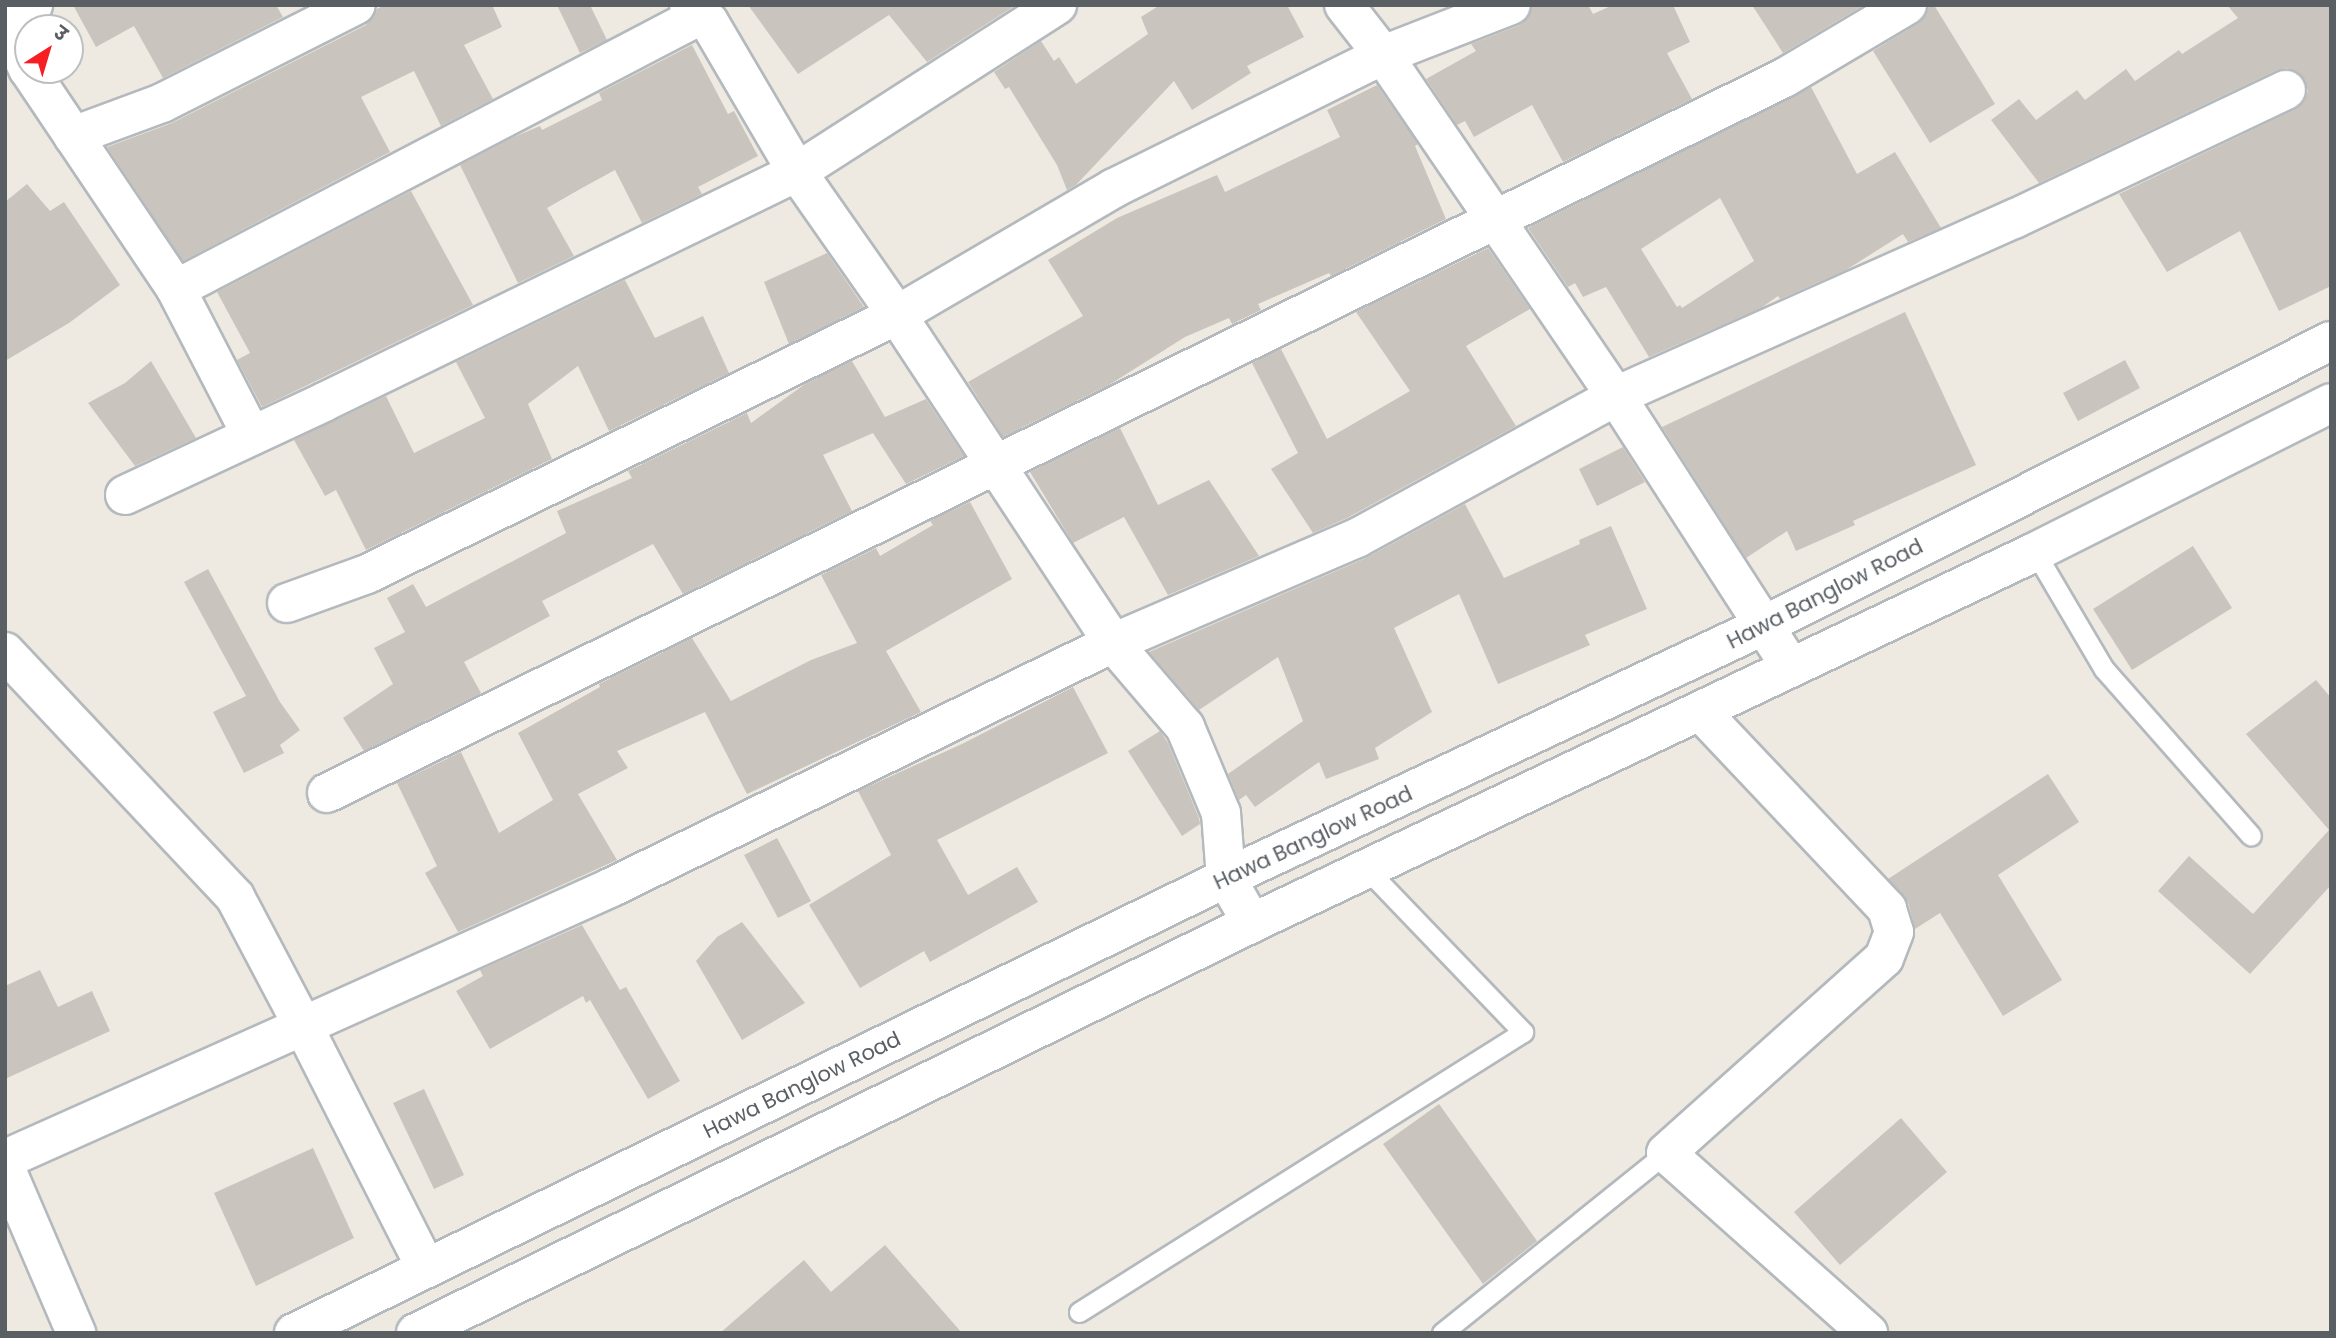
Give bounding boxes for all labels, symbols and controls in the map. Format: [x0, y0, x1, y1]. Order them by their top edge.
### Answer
north arrow [14, 14, 84, 84]
text: उ [48, 19, 73, 47]
street label: Hawa Banglow Road [1723, 534, 1927, 654]
street label: Hawa Banglow Road [1210, 781, 1416, 895]
street label: Hawa Banglow Road [699, 1026, 905, 1144]

